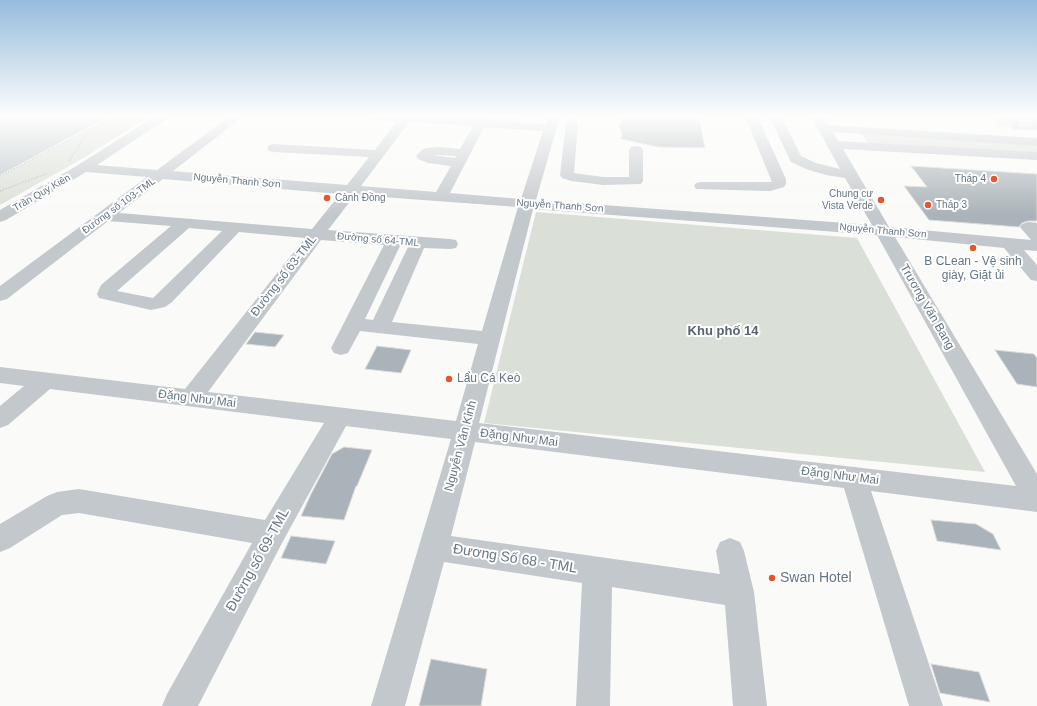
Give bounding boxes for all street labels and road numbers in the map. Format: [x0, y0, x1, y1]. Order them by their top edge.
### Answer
street label: Nguyễn Thanh Sơn [193, 171, 281, 191]
street label: Trần Quý Kiên [11, 172, 73, 214]
street label: Đường số 103-TML [80, 175, 158, 237]
street label: Nguyễn Thanh Sơn [516, 197, 604, 215]
street label: Nguyễn Thanh Sơn [839, 221, 927, 241]
street label: Đường số 64-TML [337, 230, 419, 250]
street label: Đường số 63-TML [248, 233, 320, 319]
street label: Trương Văn Bang [897, 262, 957, 352]
street label: Đặng Như Mai [157, 387, 237, 411]
street label: Nguyễn Văn Kỉnh [442, 399, 480, 493]
street label: Đặng Như Mai [479, 426, 559, 450]
street label: Đặng Như Mai [800, 464, 880, 488]
street label: Đường số 69-TML [223, 506, 293, 614]
street label: Đương Số 68 - TML [452, 541, 578, 577]

